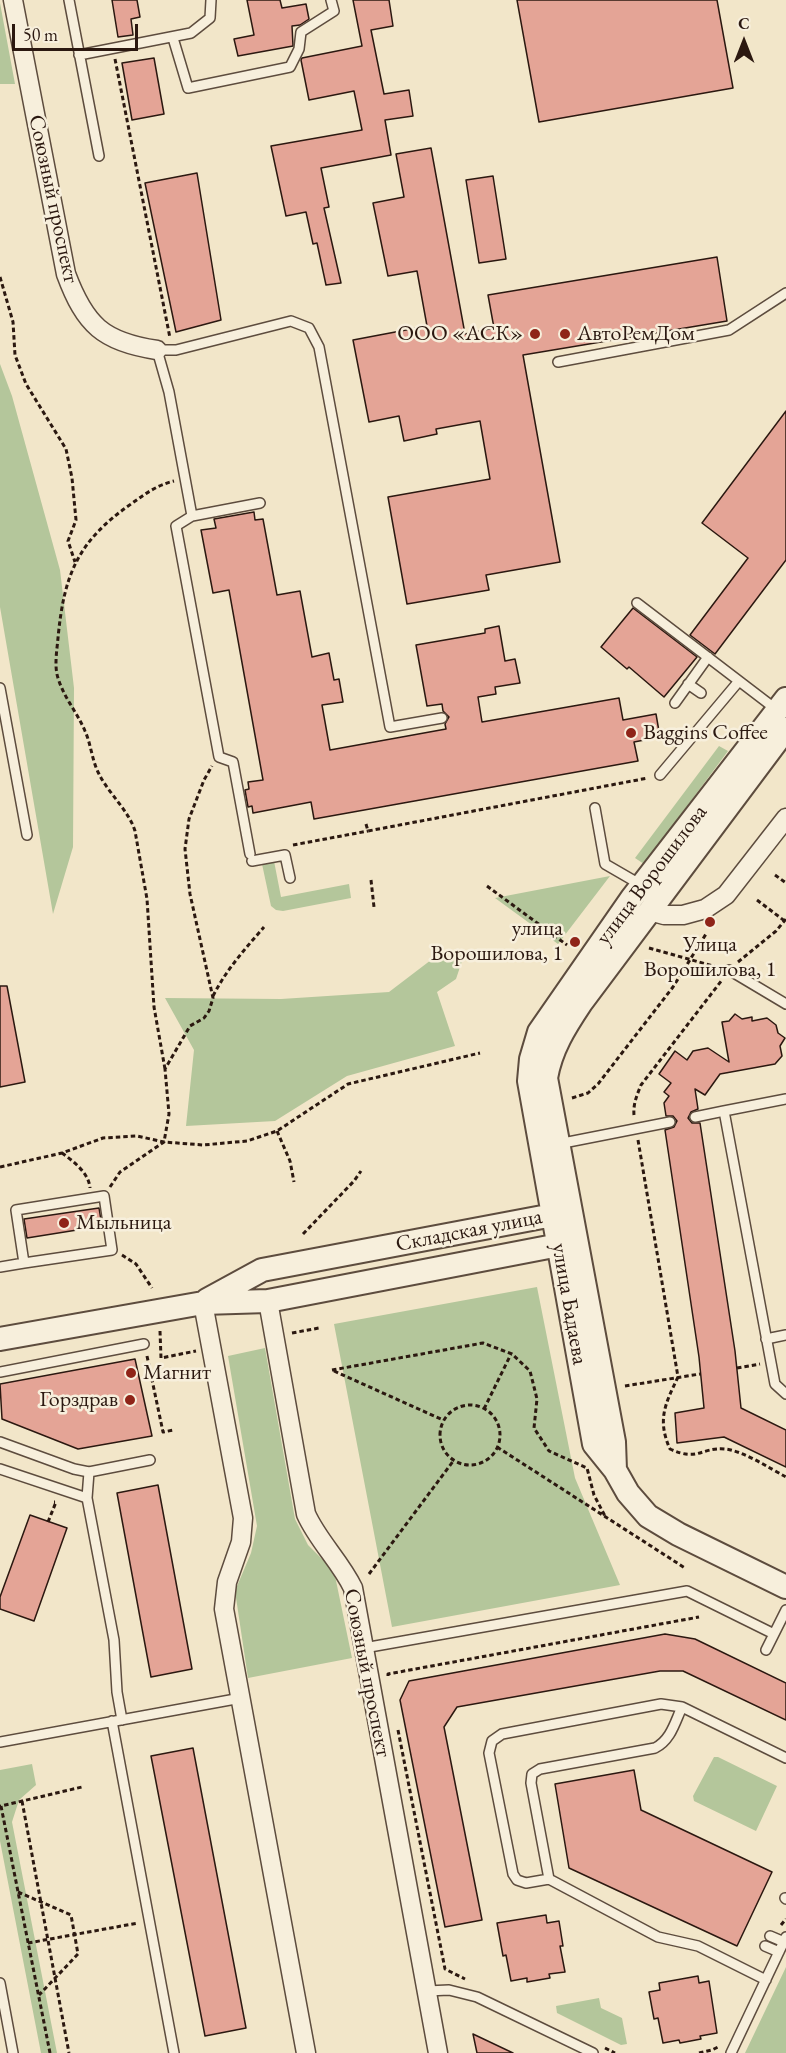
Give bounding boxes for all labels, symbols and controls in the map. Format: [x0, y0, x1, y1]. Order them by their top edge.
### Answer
scale bar [15, 12, 141, 50]
north arrow [714, 12, 774, 72]
text: С [738, 13, 750, 34]
text: 50 m [23, 23, 58, 46]
street label: Союзный проспект [22, 113, 84, 285]
place label: ООО «АСК» [397, 321, 523, 347]
place label: АвтоРемДом [577, 321, 695, 347]
marker: ООО «АСК» [528, 327, 542, 341]
marker: АвтоРемДом [558, 327, 572, 341]
place label: Baggins Coffee [643, 720, 768, 746]
marker: Baggins Coffee [624, 726, 638, 740]
street label: улица Ворошилова [591, 800, 713, 950]
marker: Улица Ворошилова, 1 [703, 915, 717, 929]
place label: улица Ворошилова, 1 [430, 916, 563, 968]
place label: Улица Ворошилова, 1 [644, 932, 776, 984]
marker: улица Ворошилова, 1 [568, 935, 582, 949]
street label: Складская улица [393, 1204, 545, 1258]
place label: Мыльница [76, 1210, 172, 1236]
marker: Мыльница [57, 1216, 71, 1230]
street label: улица Бадаева [545, 1241, 593, 1367]
place label: Магнит [143, 1360, 211, 1386]
marker: Магнит [124, 1366, 138, 1380]
place label: Горздрав [39, 1387, 118, 1413]
marker: Горздрав [123, 1393, 137, 1407]
street label: Союзный проспект [338, 1586, 396, 1760]

